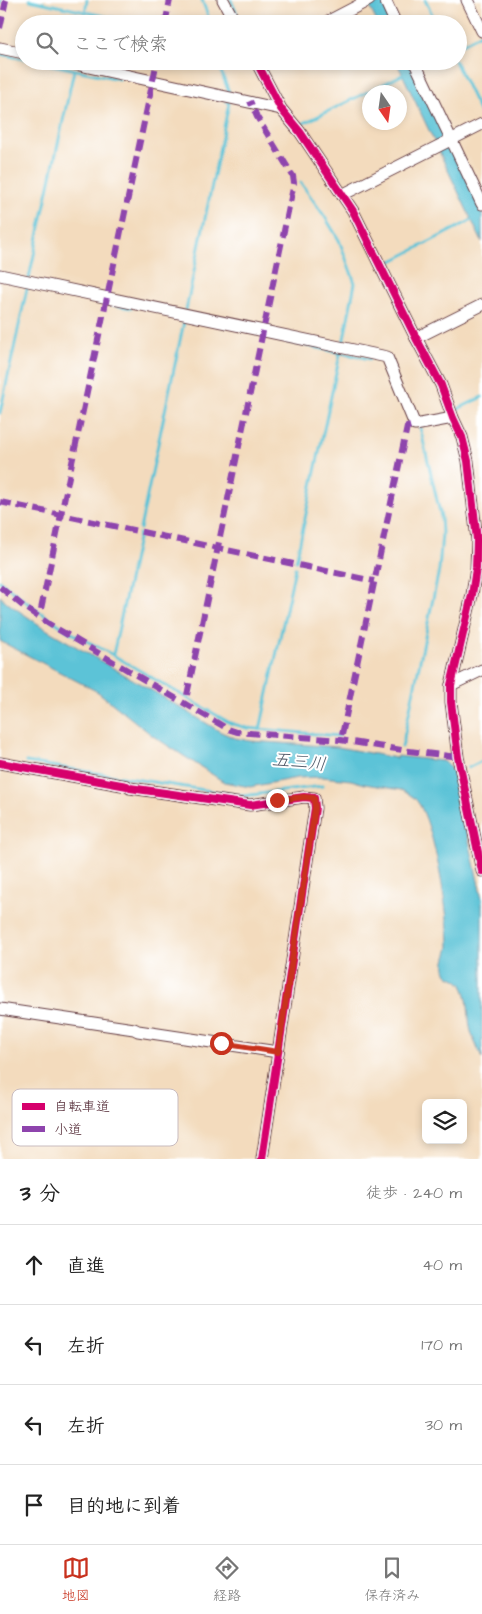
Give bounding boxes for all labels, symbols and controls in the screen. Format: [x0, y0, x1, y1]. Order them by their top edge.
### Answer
search box [15, 15, 467, 70]
icon: search [33, 29, 61, 57]
text: ここで検索 [73, 31, 168, 58]
north arrow [362, 85, 407, 130]
water label: 五三川 [271, 747, 327, 777]
route end [266, 789, 289, 812]
route start [210, 1032, 233, 1055]
legend [12, 1089, 178, 1146]
text: 自転車道 [54, 1097, 110, 1117]
map controls [422, 1099, 467, 1144]
button: layers [422, 1099, 467, 1144]
text: 小道 [54, 1120, 82, 1140]
text: 3 分 [20, 1179, 60, 1208]
text: 徒歩 · 240 m [366, 1182, 462, 1204]
icon: ahead [20, 1251, 48, 1279]
text: 直進 [67, 1253, 105, 1280]
text: 40 m [422, 1254, 462, 1276]
icon: left [20, 1331, 48, 1359]
text: 左折 [67, 1333, 105, 1360]
text: 170 m [421, 1334, 462, 1356]
icon: left [20, 1411, 48, 1439]
text: 左折 [67, 1413, 105, 1440]
text: 30 m [425, 1414, 462, 1436]
icon: arrive [20, 1491, 48, 1519]
text: 目的地に到着 [67, 1493, 181, 1520]
tab: 地図 [62, 1554, 90, 1606]
tab: 経路 [213, 1554, 241, 1606]
tab: 保存済み [364, 1554, 420, 1606]

